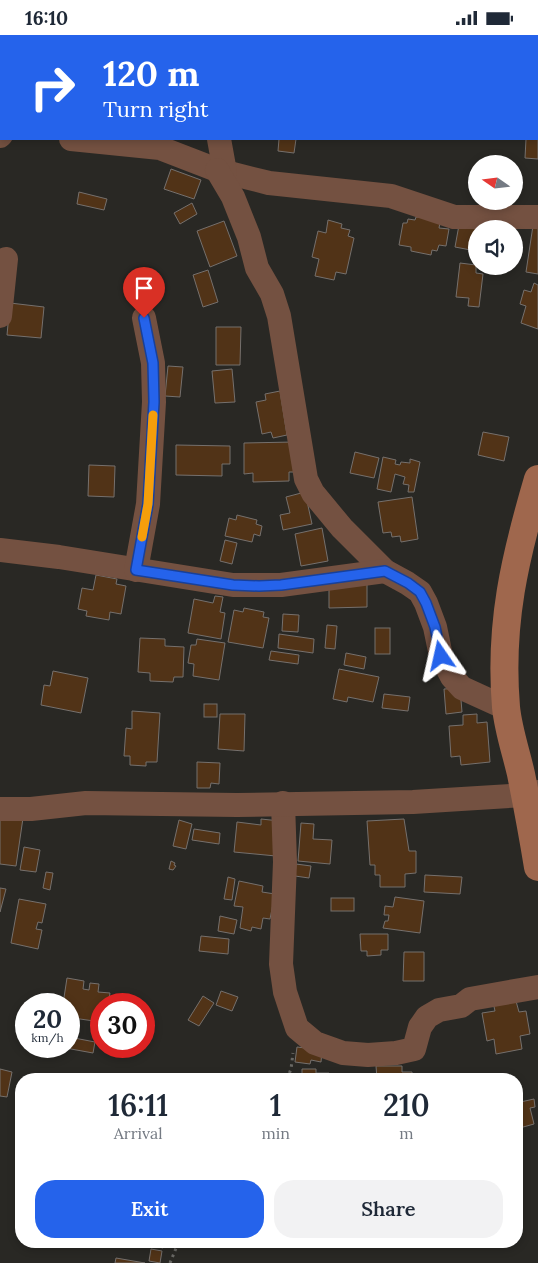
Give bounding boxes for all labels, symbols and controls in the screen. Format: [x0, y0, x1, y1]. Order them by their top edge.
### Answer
text: 16:10 [25, 6, 68, 30]
text: 120 m [103, 51, 200, 96]
icon: right [20, 55, 85, 120]
text: Turn right [103, 95, 208, 123]
north arrow [468, 155, 522, 210]
map controls [468, 155, 523, 275]
button: sound [468, 220, 523, 275]
pin [123, 267, 165, 318]
icon: arrive [130, 274, 158, 302]
position arrow [414, 629, 466, 681]
speed limit sign: 30 [90, 993, 155, 1058]
text: 20 [33, 1003, 62, 1035]
text: km/h [31, 1030, 64, 1045]
text: 16:11 [108, 1086, 168, 1124]
text: 1 [270, 1086, 282, 1124]
text: 210 [383, 1086, 430, 1124]
text: Arrival [114, 1123, 163, 1143]
text: min [261, 1123, 290, 1143]
text: m [399, 1123, 414, 1143]
button: Exit [35, 1180, 264, 1238]
button: Share [274, 1180, 503, 1238]

